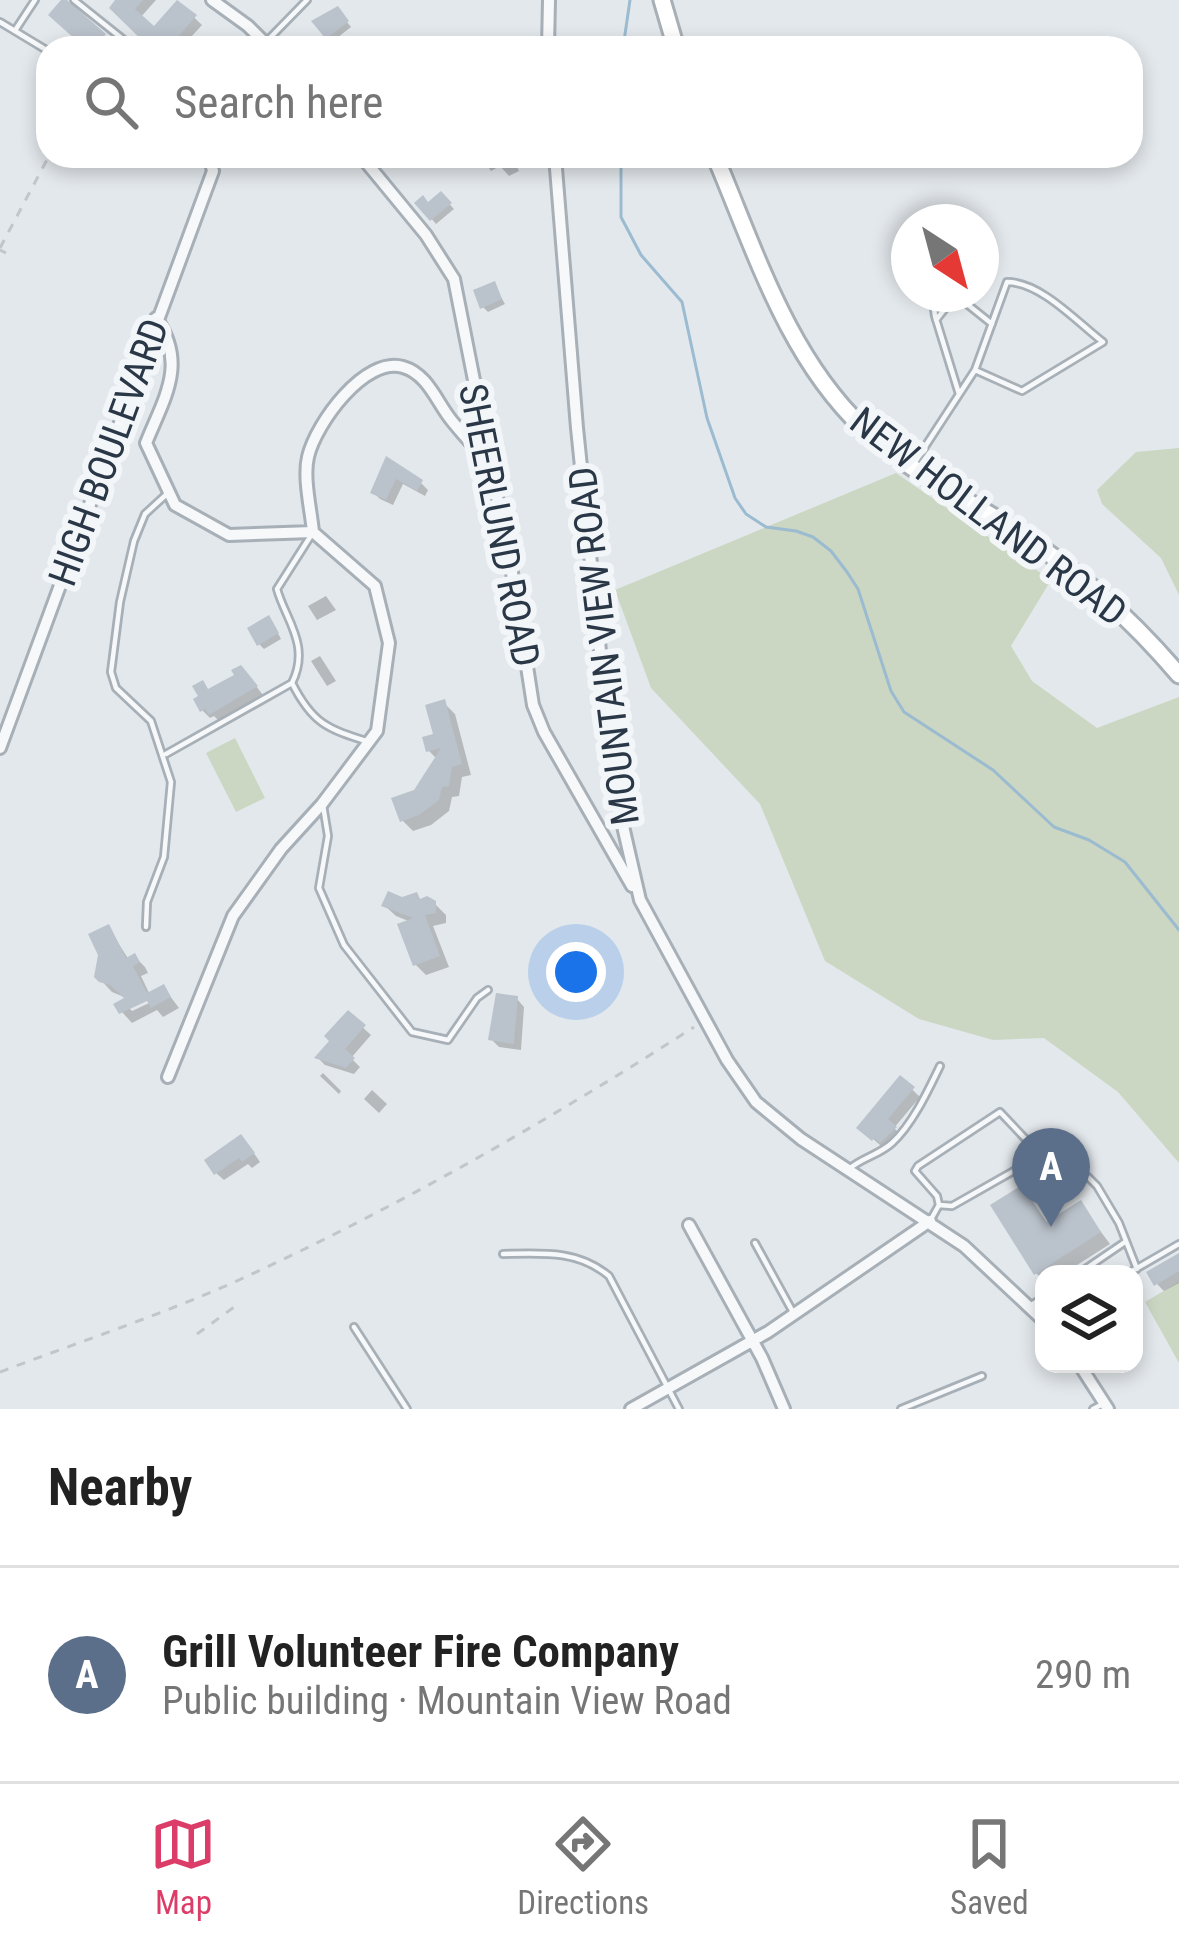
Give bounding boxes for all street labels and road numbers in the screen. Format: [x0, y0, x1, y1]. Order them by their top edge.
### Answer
street label: HIGH BOULEVARD [39, 313, 179, 592]
street label: SHEERLUND ROAD [449, 380, 549, 671]
street label: NEW HOLLAND ROAD [841, 398, 1135, 636]
street label: MOUNTAIN VIEW ROAD [559, 464, 649, 828]

